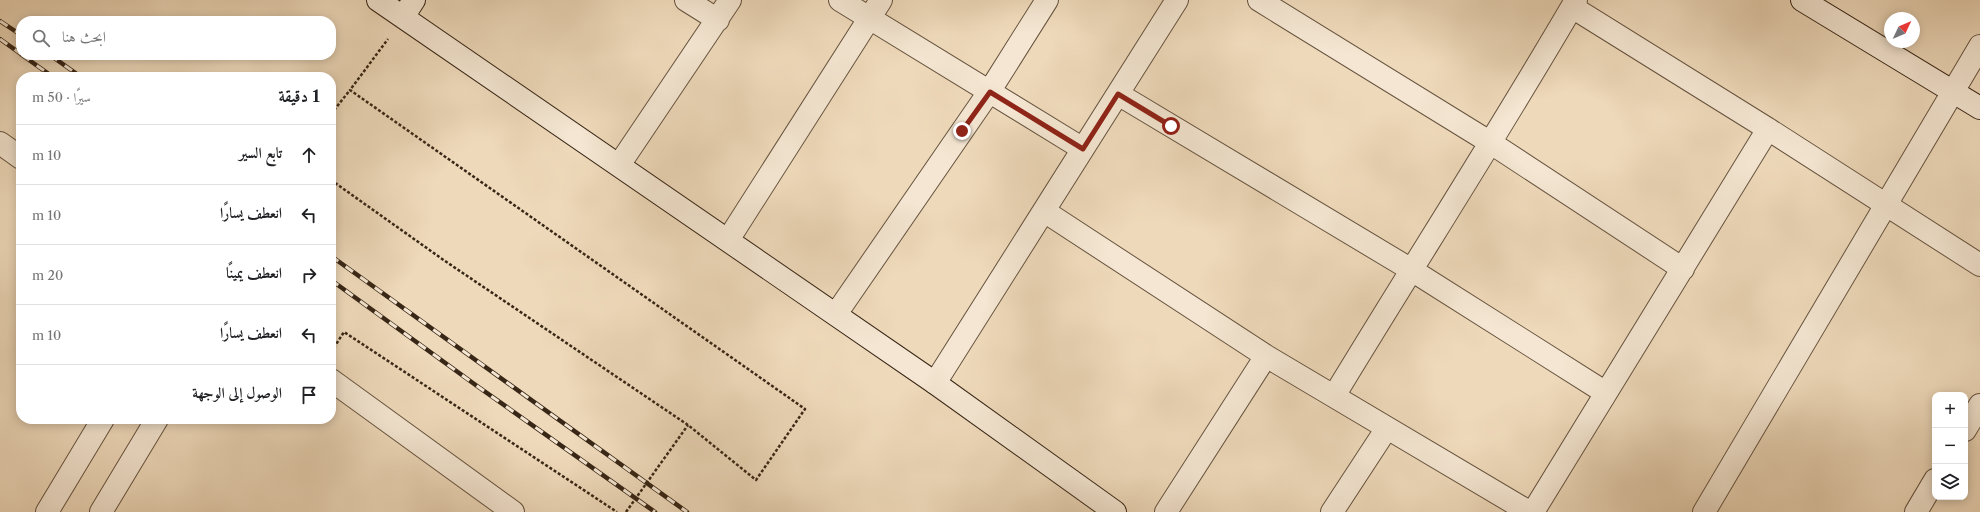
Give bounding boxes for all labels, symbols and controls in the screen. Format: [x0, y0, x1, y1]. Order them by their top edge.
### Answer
north arrow [1884, 12, 1920, 48]
search box [16, 16, 336, 60]
icon: search [30, 27, 52, 49]
text: ابحث هنا [62, 27, 106, 46]
text: 1 دقيقة [278, 86, 320, 106]
text: سيرًا · 50 m [32, 89, 91, 105]
route start [1162, 117, 1180, 135]
route end [953, 122, 971, 140]
text: تابع السير [239, 143, 282, 162]
icon: ahead [298, 144, 320, 166]
text: 10 m [32, 147, 61, 163]
text: انعطف يسارًا [220, 203, 282, 222]
icon: left [298, 204, 320, 226]
text: 10 m [32, 207, 61, 223]
text: انعطف يمينًا [226, 263, 282, 282]
icon: right [298, 264, 320, 286]
text: 20 m [32, 267, 63, 283]
text: انعطف يسارًا [220, 323, 282, 342]
icon: left [298, 324, 320, 346]
text: 10 m [32, 327, 61, 343]
text: الوصول إلى الوجهة [192, 383, 282, 402]
icon: arrive [298, 384, 320, 406]
map controls [1932, 392, 1968, 500]
button: + [1932, 392, 1968, 428]
button: − [1932, 428, 1968, 464]
button: layers [1932, 464, 1968, 500]

